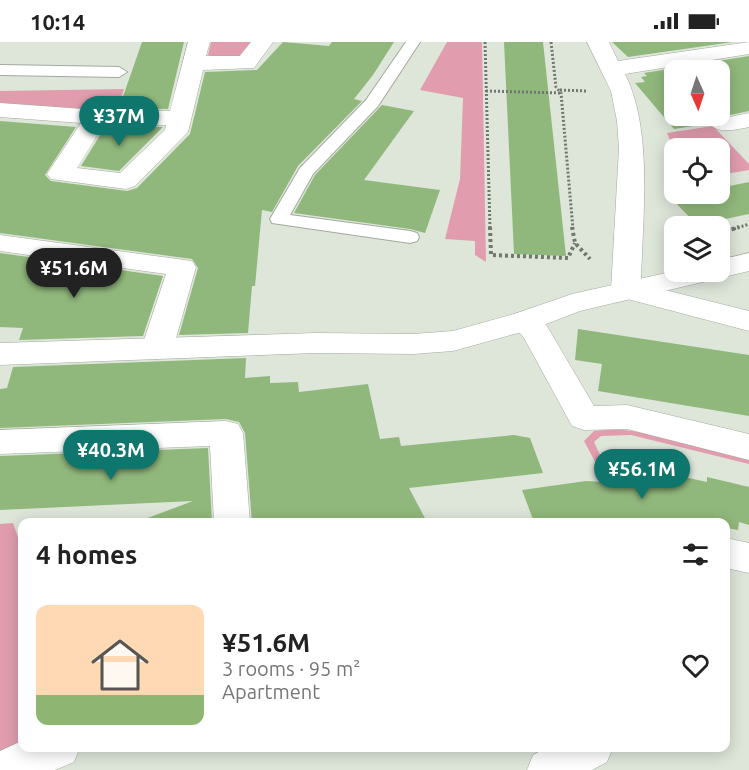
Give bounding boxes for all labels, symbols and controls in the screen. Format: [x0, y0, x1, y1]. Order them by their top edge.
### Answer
text: 10:14 [30, 9, 85, 34]
north arrow [664, 60, 730, 126]
map controls [664, 60, 730, 282]
pin: ¥37M [83, 96, 155, 147]
text: ¥37M [93, 104, 145, 127]
button: locate [664, 138, 730, 204]
button: layers [664, 216, 730, 282]
pin: ¥51.6M [25, 248, 123, 299]
text: ¥51.6M [40, 256, 108, 279]
pin: ¥40.3M [62, 430, 160, 481]
text: ¥40.3M [77, 438, 145, 461]
pin: ¥56.1M [593, 449, 691, 500]
text: ¥56.1M [608, 457, 676, 480]
icon: filters [679, 538, 712, 571]
text: 4 homes [36, 540, 137, 569]
text: ¥51.6M [222, 628, 310, 657]
icon: home [84, 629, 156, 701]
icon: heart [679, 649, 712, 682]
text: 3 rooms · 95 m² [222, 657, 360, 680]
text: Apartment [222, 680, 320, 703]

